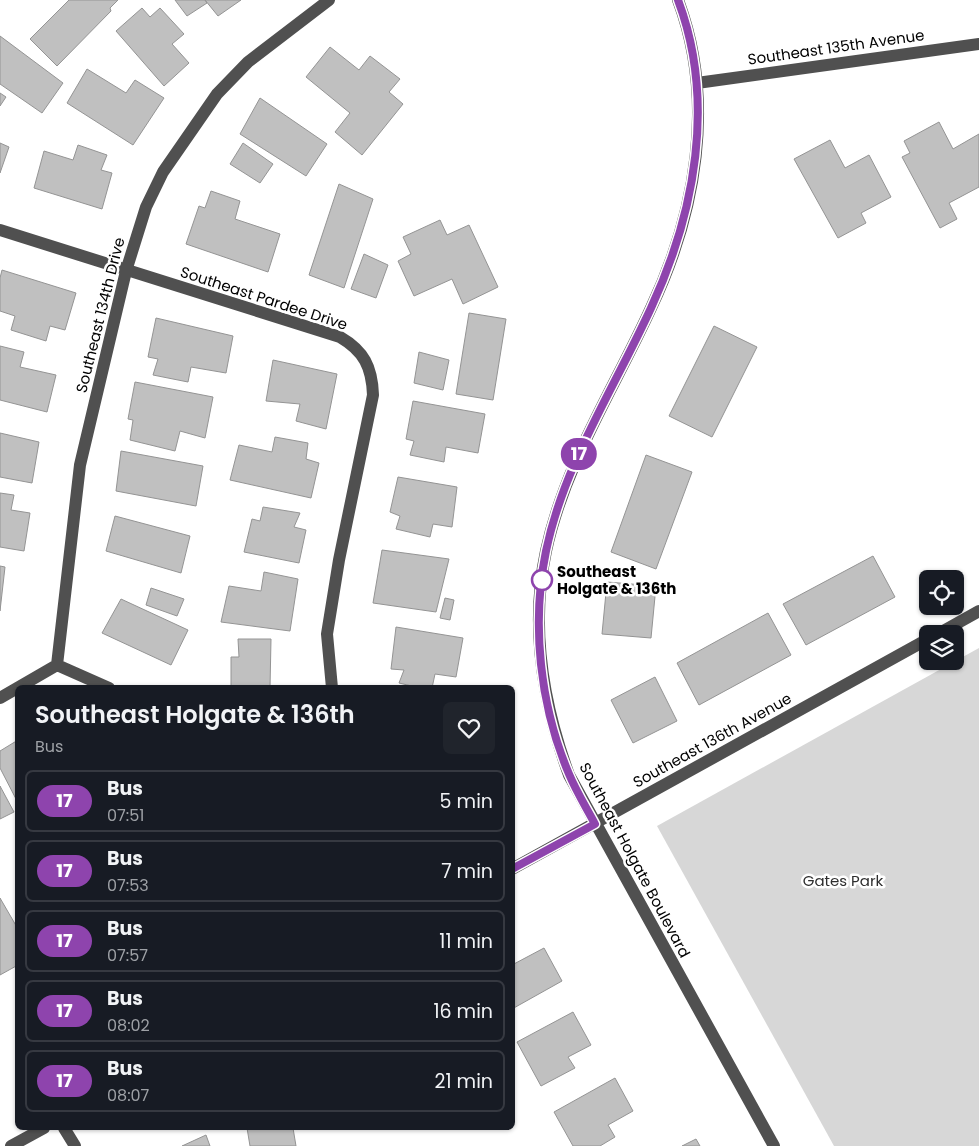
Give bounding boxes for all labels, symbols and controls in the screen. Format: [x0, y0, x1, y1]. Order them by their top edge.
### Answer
street label: Southeast 135th Avenue [746, 24, 926, 70]
street label: Southeast 134th Drive [71, 235, 129, 395]
street label: Southeast Pardee Drive [178, 261, 350, 335]
line badge: 17 [556, 438, 602, 470]
text: 17 [571, 441, 587, 466]
place label: Southeast Holgate & 136th [557, 561, 676, 599]
marker: Southeast Holgate & 136th [531, 569, 553, 591]
map controls [919, 570, 964, 670]
button: locate [919, 570, 964, 615]
button: layers [919, 625, 964, 670]
street label: Southeast 136th Avenue [629, 688, 795, 792]
text: Southeast Holgate & 136th [35, 698, 355, 731]
button: heart [443, 702, 495, 754]
text: Bus [35, 735, 63, 758]
street label: Southeast Holgate Boulevard [575, 759, 695, 961]
text: Bus [107, 775, 143, 802]
text: 17 [56, 788, 73, 813]
text: 5 min [440, 788, 493, 815]
text: 07:51 [107, 804, 144, 827]
text: Bus [107, 845, 143, 872]
text: 17 [56, 858, 73, 883]
text: 7 min [441, 858, 493, 885]
park label: Gates Park [803, 870, 884, 891]
text: 07:53 [107, 874, 149, 897]
text: Bus [107, 915, 143, 942]
text: 17 [56, 928, 73, 953]
text: 11 min [439, 928, 493, 955]
text: 07:57 [107, 944, 148, 967]
text: Bus [107, 985, 143, 1012]
text: 17 [56, 998, 73, 1023]
text: 16 min [433, 998, 493, 1025]
text: 08:02 [107, 1014, 150, 1037]
text: Bus [107, 1055, 143, 1082]
text: 17 [56, 1068, 73, 1093]
text: 21 min [435, 1068, 493, 1095]
text: 08:07 [107, 1084, 149, 1107]

